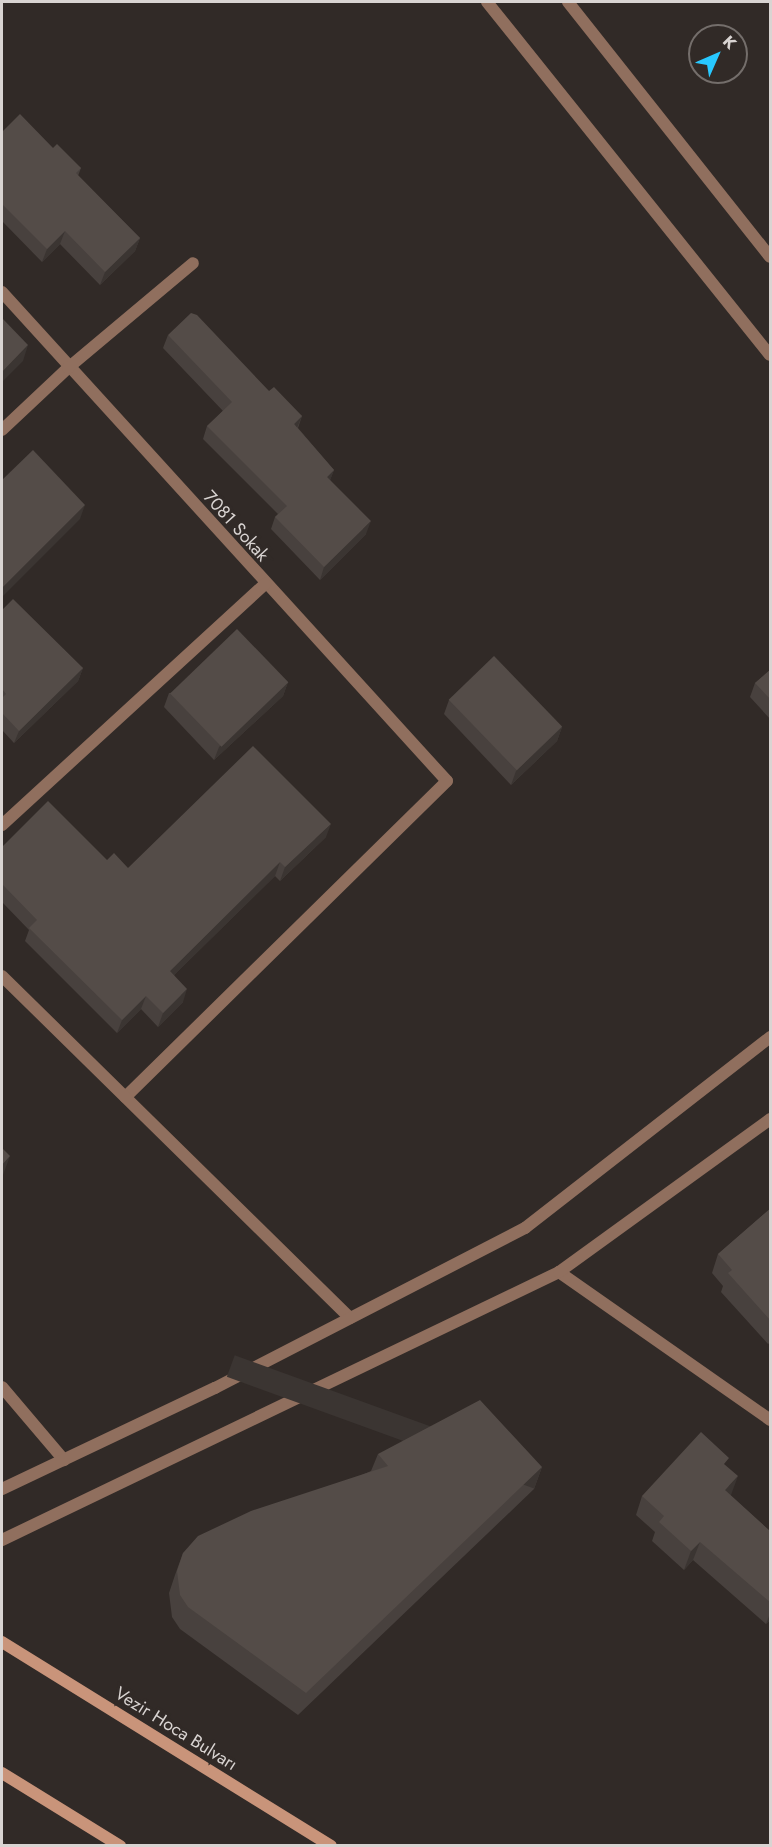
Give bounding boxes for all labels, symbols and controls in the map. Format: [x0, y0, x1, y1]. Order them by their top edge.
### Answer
north arrow [688, 24, 748, 84]
text: K [718, 30, 742, 54]
street label: 7081 Sokak [199, 486, 273, 566]
street label: Vezir Hoca Bulvarı [111, 1683, 241, 1775]

